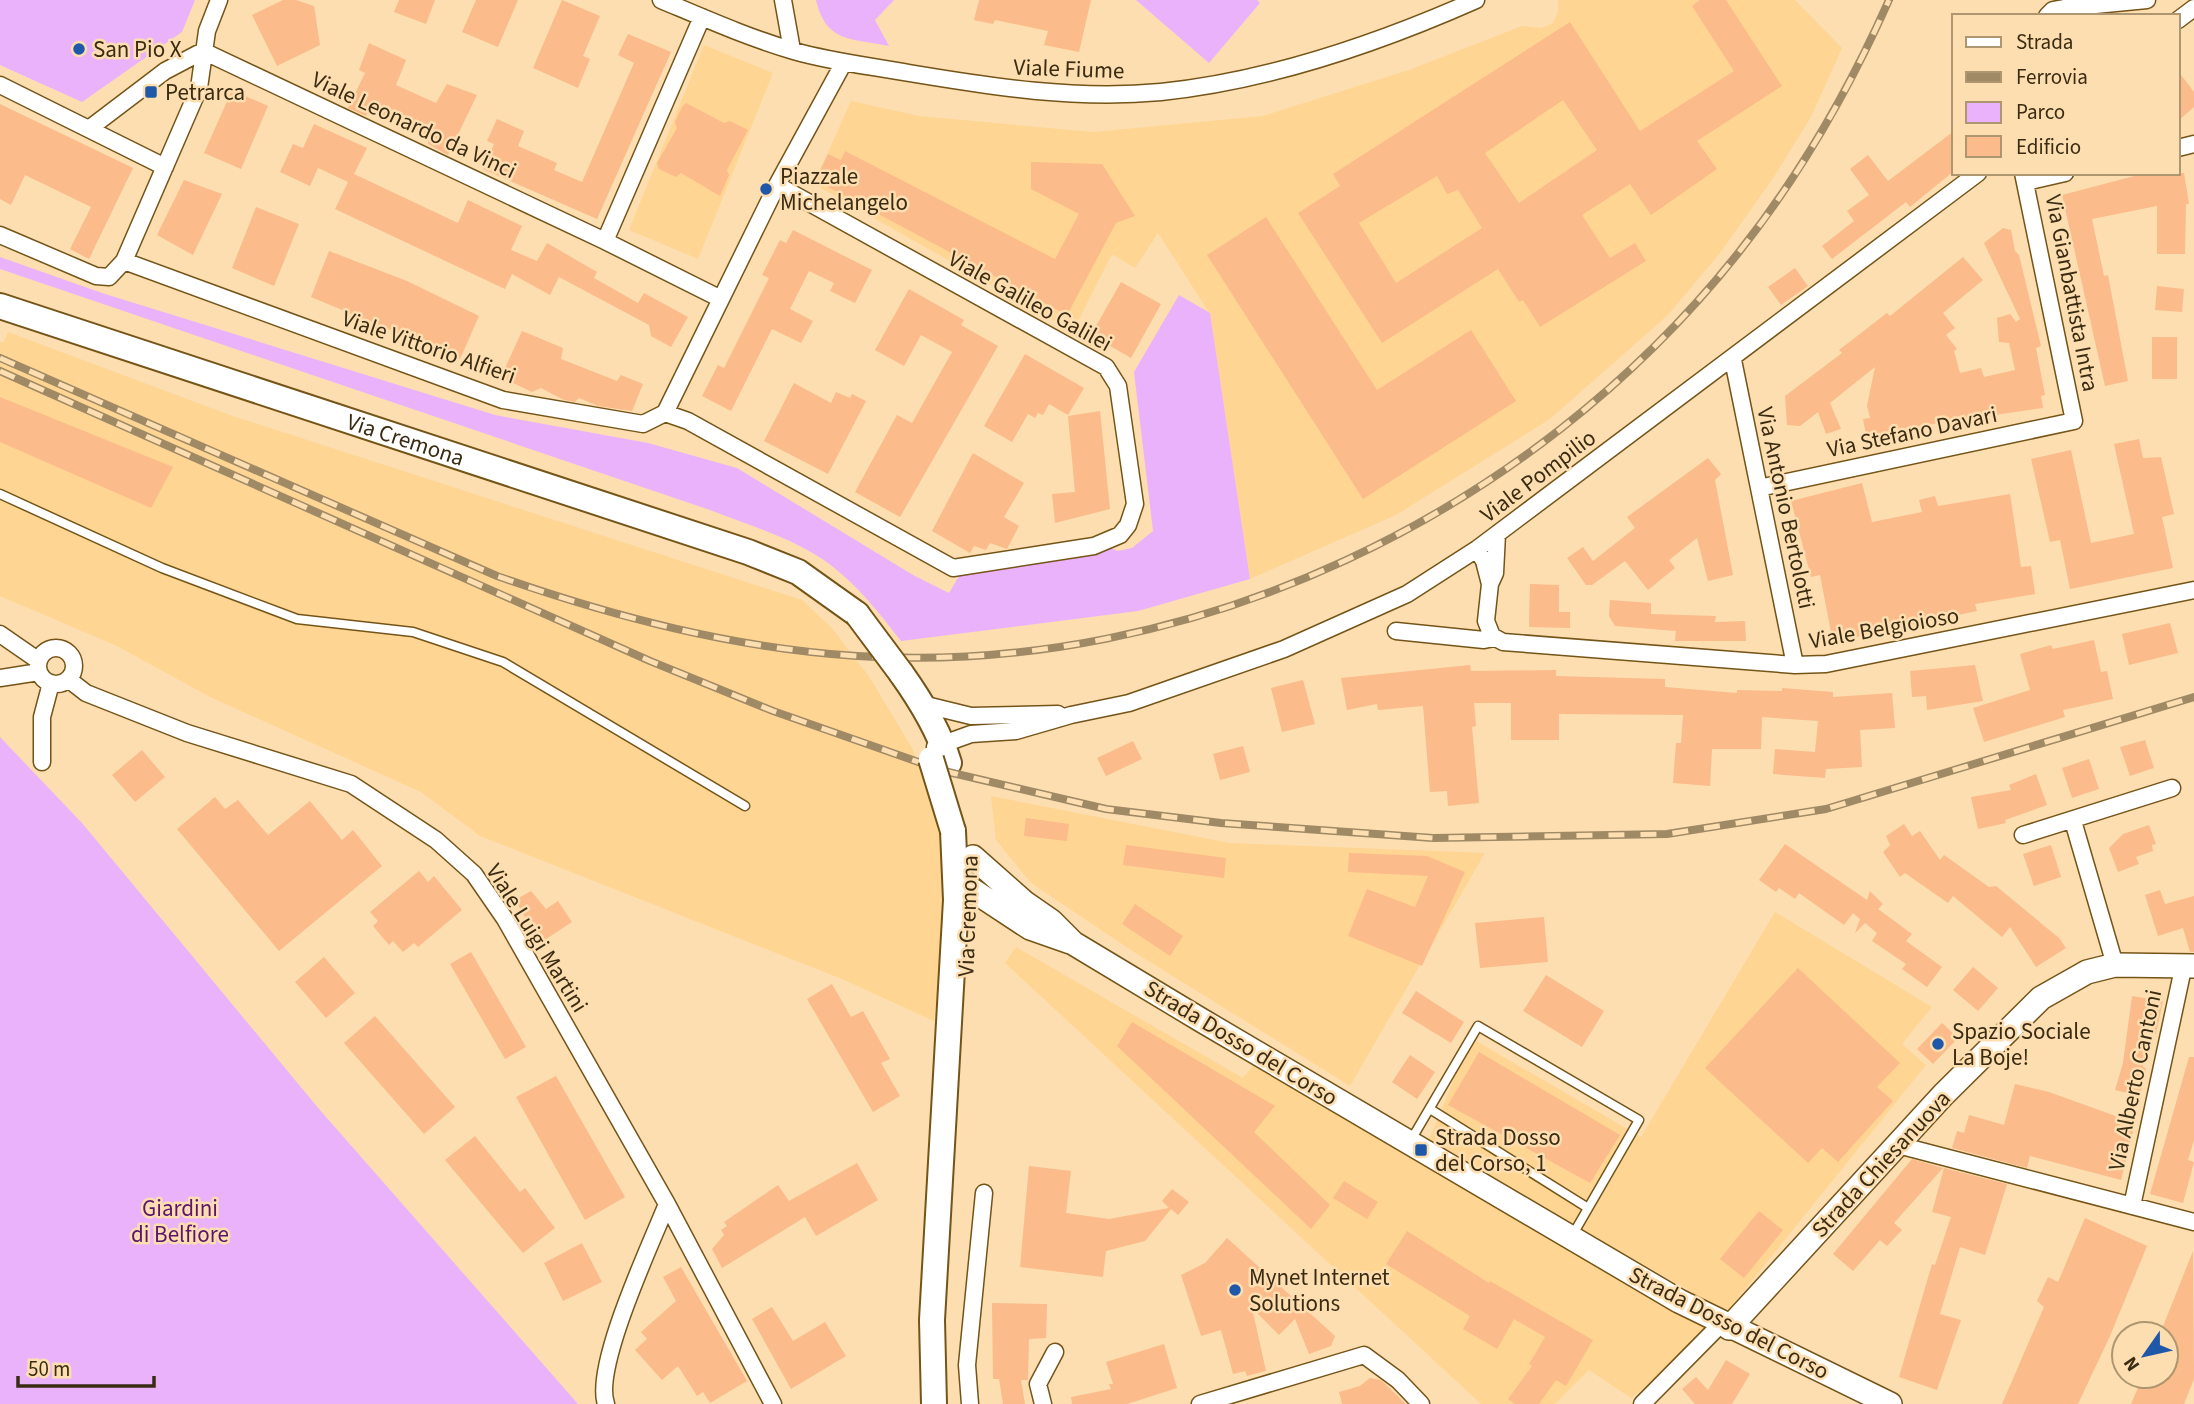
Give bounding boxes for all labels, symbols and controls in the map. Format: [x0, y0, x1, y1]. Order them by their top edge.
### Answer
legend [1952, 14, 2180, 175]
text: Strada [2016, 27, 2073, 57]
place label: San Pio X [93, 33, 182, 66]
marker: San Pio X [71, 41, 87, 57]
street label: Viale Fiume [1013, 51, 1125, 87]
text: Ferrovia [2016, 62, 2088, 92]
street label: Viale Leonardo da Vinci [306, 63, 522, 187]
place label: Petrarca [165, 76, 245, 109]
marker: Petrarca [143, 84, 159, 100]
text: Parco [2016, 97, 2065, 127]
text: Edificio [2016, 132, 2081, 162]
place label: Piazzale Michelangelo [780, 160, 908, 219]
marker: Piazzale Michelangelo [758, 181, 774, 197]
street label: Via Gianbattista Intra [2037, 192, 2107, 394]
street label: Viale Galileo Galilei [942, 242, 1118, 360]
street label: Viale Vittorio Alfieri [337, 302, 521, 392]
street label: Via Stefano Davari [1824, 398, 2000, 466]
street label: Via Antonio Bertolotti [1748, 404, 1824, 612]
street label: Via Cremona [343, 405, 469, 474]
street label: Viale Pompilio [1473, 421, 1603, 531]
street label: Viale Belgioioso [1806, 599, 1962, 657]
street label: Via Cremona [949, 855, 987, 977]
street label: Viale Luigi Martini [478, 857, 596, 1019]
street label: Strada Dosso del Corso [1138, 972, 1344, 1114]
street label: Via Alberto Cantoni [2100, 987, 2170, 1173]
place label: Spazio Sociale La Boje! [1952, 1015, 2091, 1074]
marker: Spazio Sociale La Boje! [1930, 1036, 1946, 1052]
street label: Strada Chiesanuova [1804, 1083, 1958, 1245]
place label: Strada Dosso del Corso, 1 [1435, 1121, 1561, 1180]
marker: Strada Dosso del Corso, 1 [1413, 1142, 1429, 1158]
park label: Giardini di Belfiore [131, 1192, 229, 1251]
street label: Strada Dosso del Corso [1623, 1258, 1835, 1388]
place label: Mynet Internet Solutions [1249, 1261, 1390, 1320]
marker: Mynet Internet Solutions [1227, 1282, 1243, 1298]
north arrow [2110, 1320, 2180, 1390]
scale bar [18, 1344, 154, 1388]
text: N [2117, 1351, 2147, 1376]
text: 50 m [28, 1354, 70, 1384]

